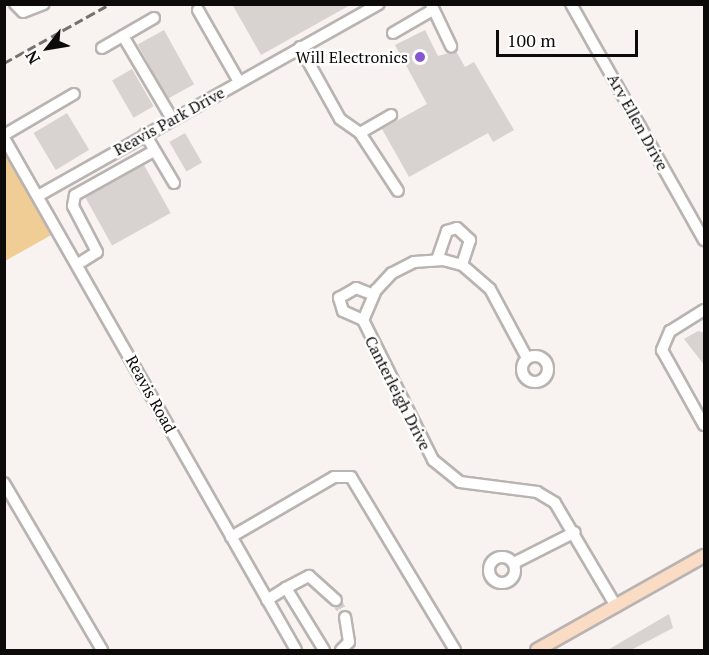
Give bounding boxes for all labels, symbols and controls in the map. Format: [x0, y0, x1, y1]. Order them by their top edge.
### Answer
north arrow [18, 18, 78, 78]
scale bar [499, 18, 642, 56]
text: 100 m [507, 28, 556, 52]
text: N [20, 46, 45, 68]
place label: Will Electronics [295, 47, 408, 67]
marker: Will Electronics [413, 50, 427, 64]
street label: Arv Ellen Drive [603, 70, 673, 174]
street label: Reavis Park Drive [110, 83, 228, 159]
street label: Canterleigh Drive [361, 333, 435, 453]
street label: Reavis Road [122, 352, 180, 436]

